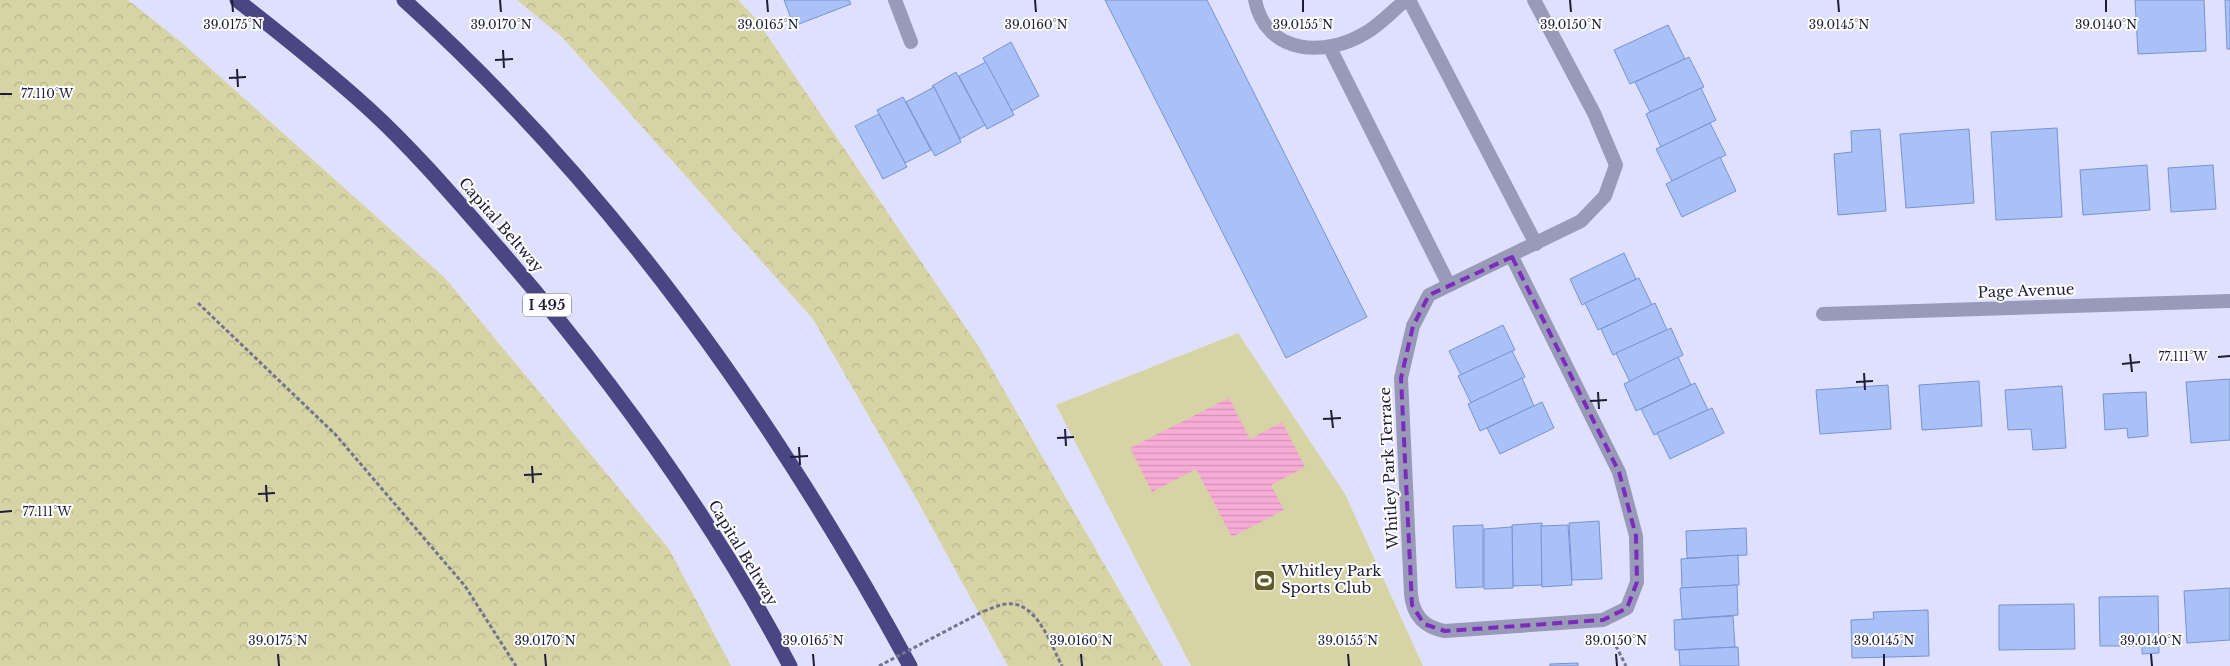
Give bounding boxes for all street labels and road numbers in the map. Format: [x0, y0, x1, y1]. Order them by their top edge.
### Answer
street label: Capital Beltway [455, 173, 548, 276]
street label: Page Avenue [1977, 279, 2075, 302]
road number: I 495 [523, 294, 571, 316]
street label: Whitley Park Terrace [1375, 386, 1402, 551]
street label: Capital Beltway [704, 497, 783, 609]

